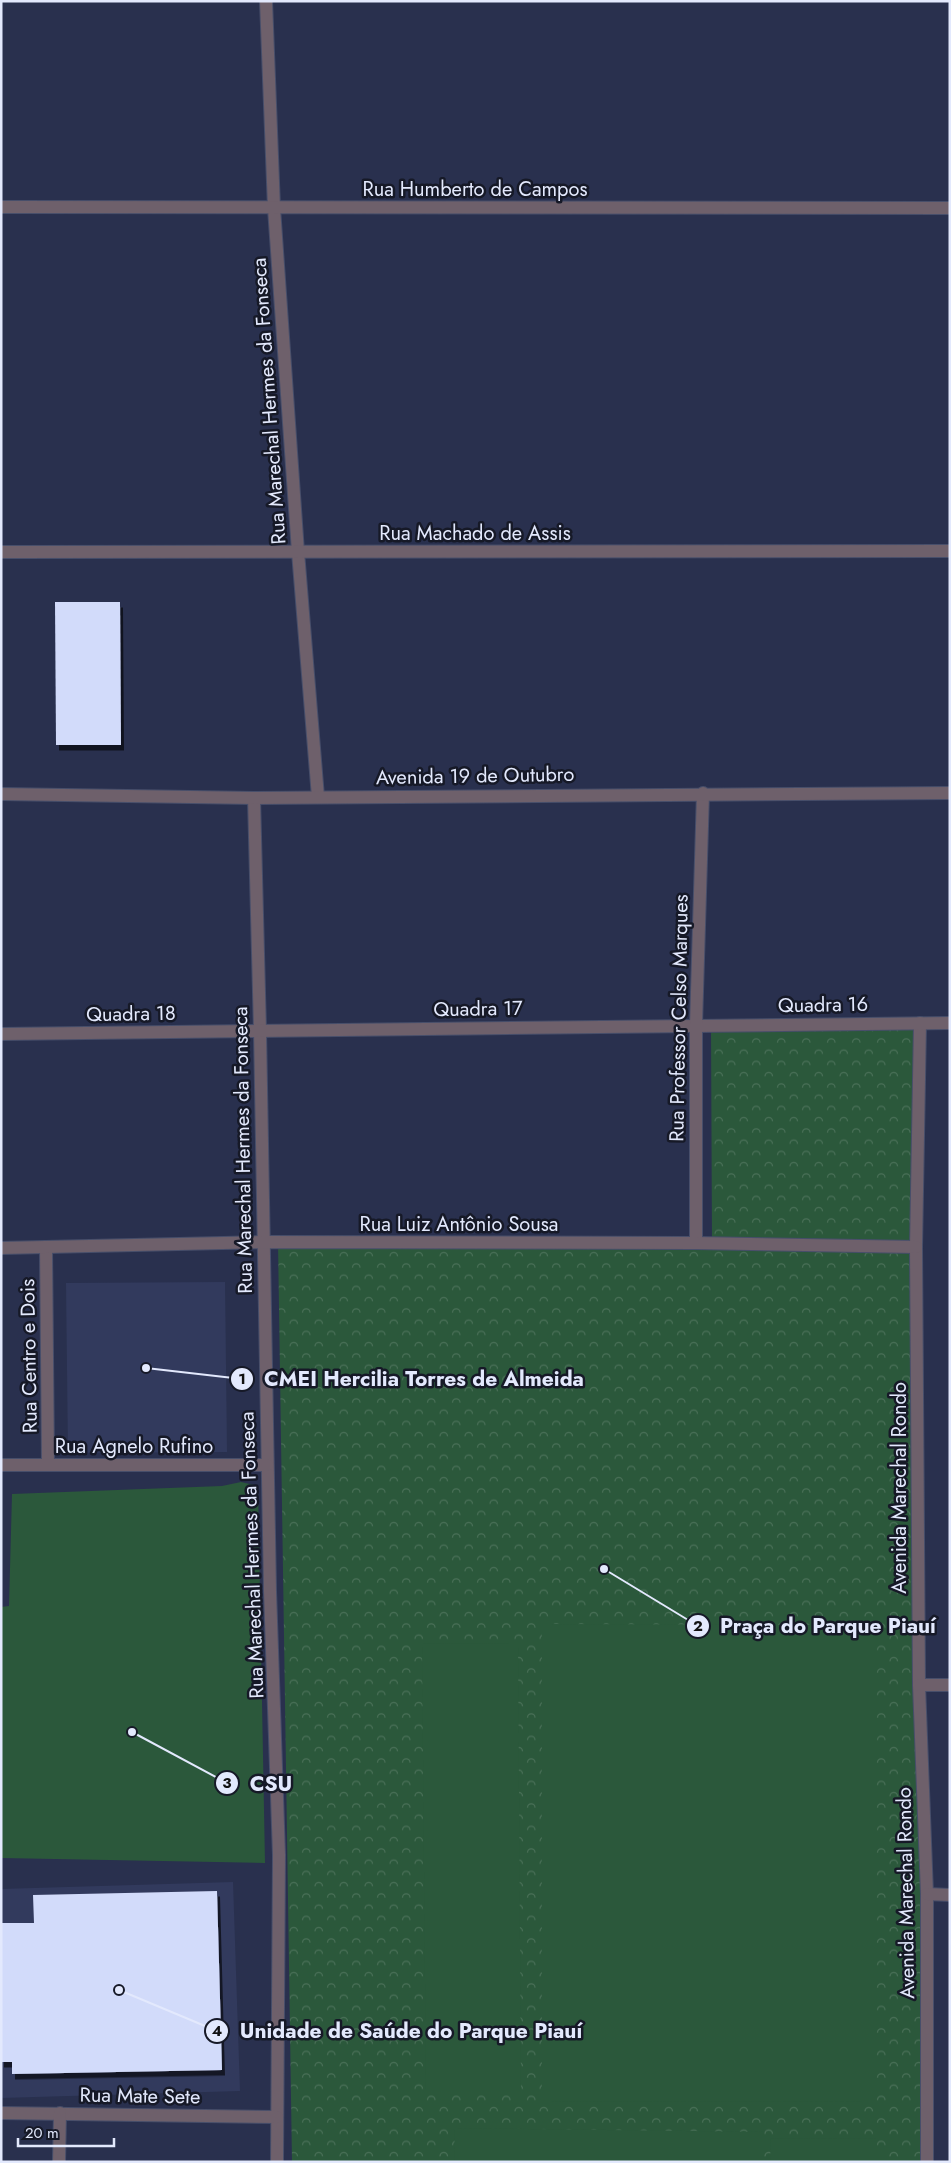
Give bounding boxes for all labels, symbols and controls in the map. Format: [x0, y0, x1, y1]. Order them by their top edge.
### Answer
street label: Rua Humberto de Campos [363, 175, 588, 204]
street label: Rua Marechal Hermes da Fonseca [245, 257, 293, 545]
street label: Rua Machado de Assis [379, 519, 571, 548]
street label: Avenida 19 de Outubro [376, 760, 575, 792]
street label: Rua Professor Celso Marques [662, 894, 696, 1142]
street label: Quadra 16 [778, 990, 868, 1020]
street label: Quadra 17 [433, 994, 523, 1024]
street label: Quadra 18 [86, 999, 176, 1029]
street label: Rua Marechal Hermes da Fonseca [226, 1006, 260, 1294]
street label: Rua Luiz Antônio Sousa [360, 1210, 558, 1239]
street label: Rua Centro e Dois [13, 1279, 45, 1433]
callout: CMEI Hercilia Torres de Almeida [229, 1361, 594, 1397]
text: CMEI Hercilia Torres de Almeida [264, 1364, 584, 1394]
text: 1 [238, 1368, 246, 1390]
street label: Avenida Marechal Rondo [885, 1382, 914, 1594]
street label: Rua Marechal Hermes da Fonseca [232, 1411, 272, 1699]
street label: Rua Agnelo Rufino [55, 1432, 213, 1461]
callout: Praça do Parque Piauí [685, 1608, 946, 1644]
text: Praça do Parque Piauí [720, 1611, 937, 1641]
text: 2 [693, 1615, 703, 1637]
callout: CSU [214, 1765, 302, 1801]
text: CSU [250, 1769, 292, 1799]
text: 3 [222, 1772, 232, 1794]
street label: Avenida Marechal Rondo [890, 1787, 922, 1999]
callout: Unidade de Saúde do Parque Piauí [204, 2013, 592, 2049]
text: Unidade de Saúde do Parque Piauí [240, 2016, 583, 2046]
text: 4 [212, 2020, 222, 2042]
street label: Rua Mate Sete [79, 2080, 201, 2112]
scale bar [18, 2116, 114, 2148]
text: 20 m [25, 2122, 59, 2144]

